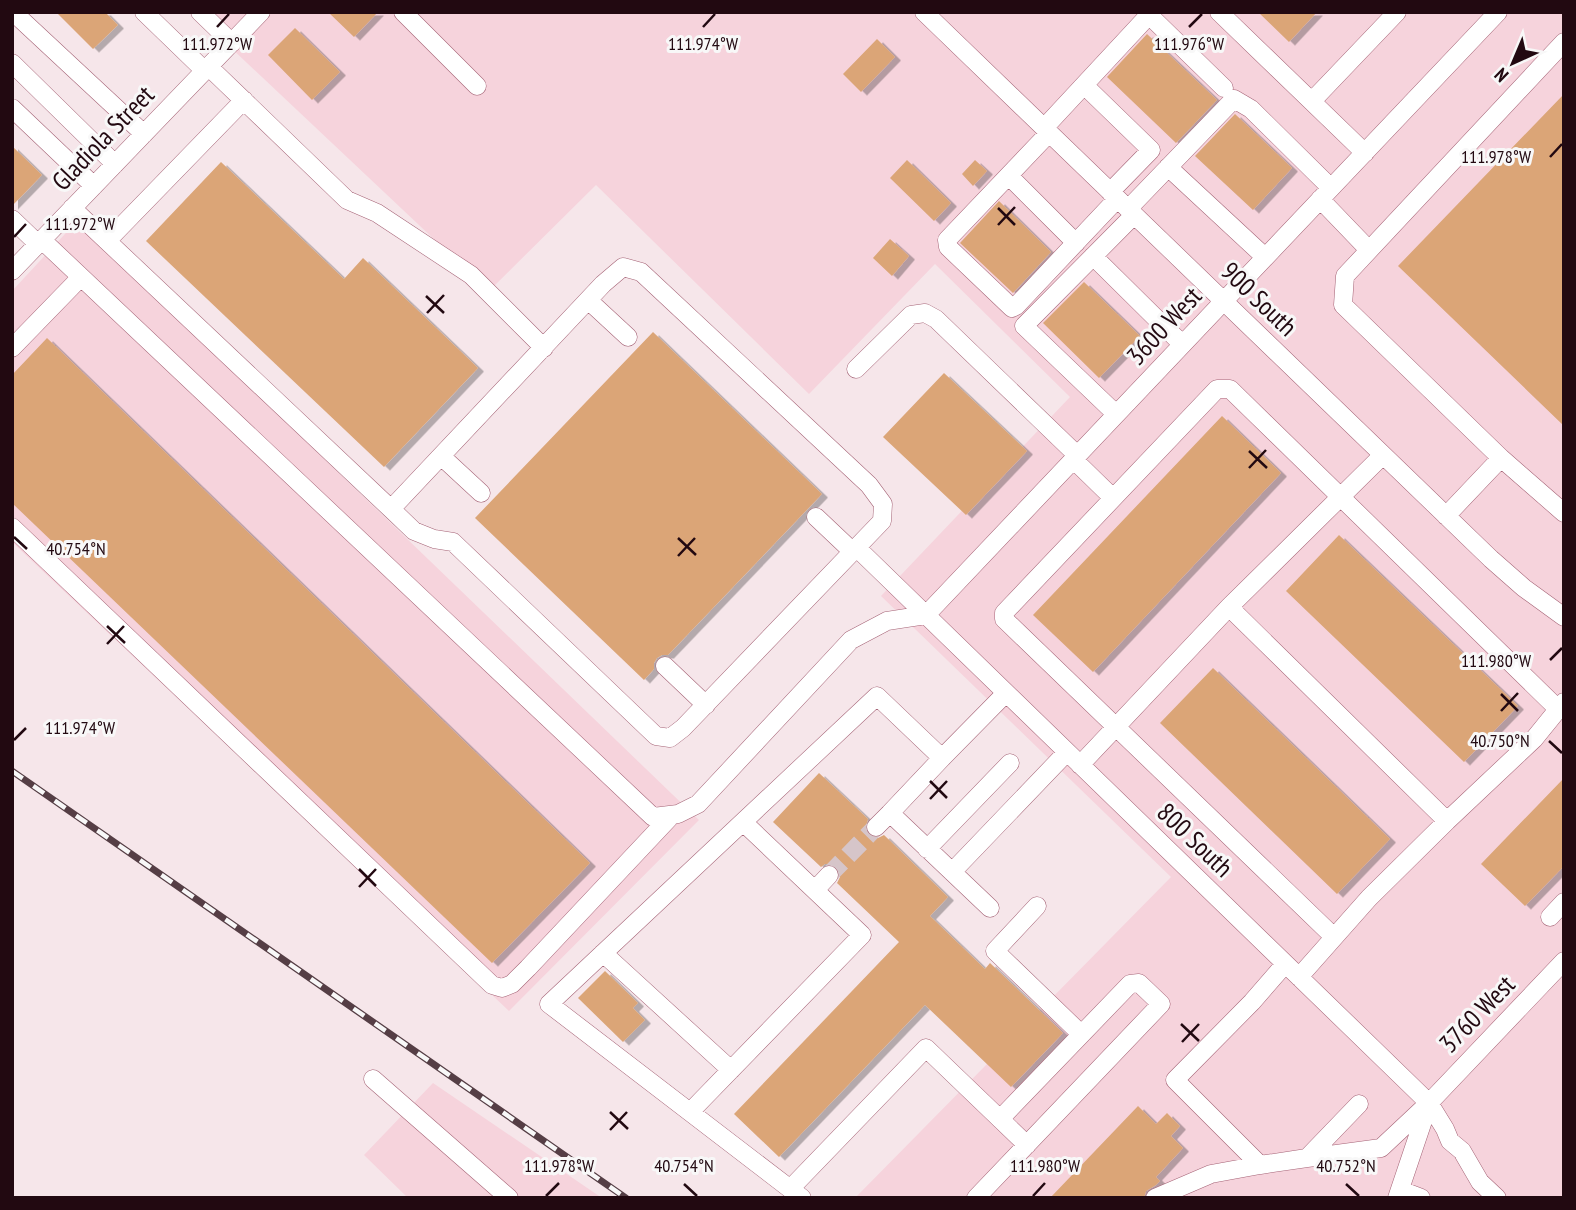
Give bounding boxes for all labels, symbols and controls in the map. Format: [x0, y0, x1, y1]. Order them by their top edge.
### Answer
north arrow [1478, 28, 1548, 98]
text: 111.972°W [182, 32, 252, 55]
text: 111.974°W [668, 32, 738, 55]
text: 111.976°W [1154, 32, 1224, 55]
text: N [1489, 63, 1513, 87]
street label: Gladiola Street [45, 78, 161, 197]
text: 111.978°W [1461, 145, 1531, 168]
text: 111.972°W [45, 212, 115, 235]
street label: 900 South [1214, 255, 1304, 343]
street label: 3600 West [1119, 280, 1208, 372]
text: 40.754°N [46, 537, 106, 560]
text: 111.980°W [1461, 649, 1531, 672]
text: 111.974°W [45, 716, 115, 739]
text: 40.750°N [1470, 729, 1530, 752]
street label: 800 South [1150, 796, 1240, 884]
street label: 3760 West [1432, 968, 1522, 1059]
text: 111.978°W [524, 1154, 594, 1177]
text: 40.754°N [654, 1154, 714, 1177]
text: 111.980°W [1010, 1154, 1080, 1177]
text: 40.752°N [1316, 1154, 1376, 1177]

